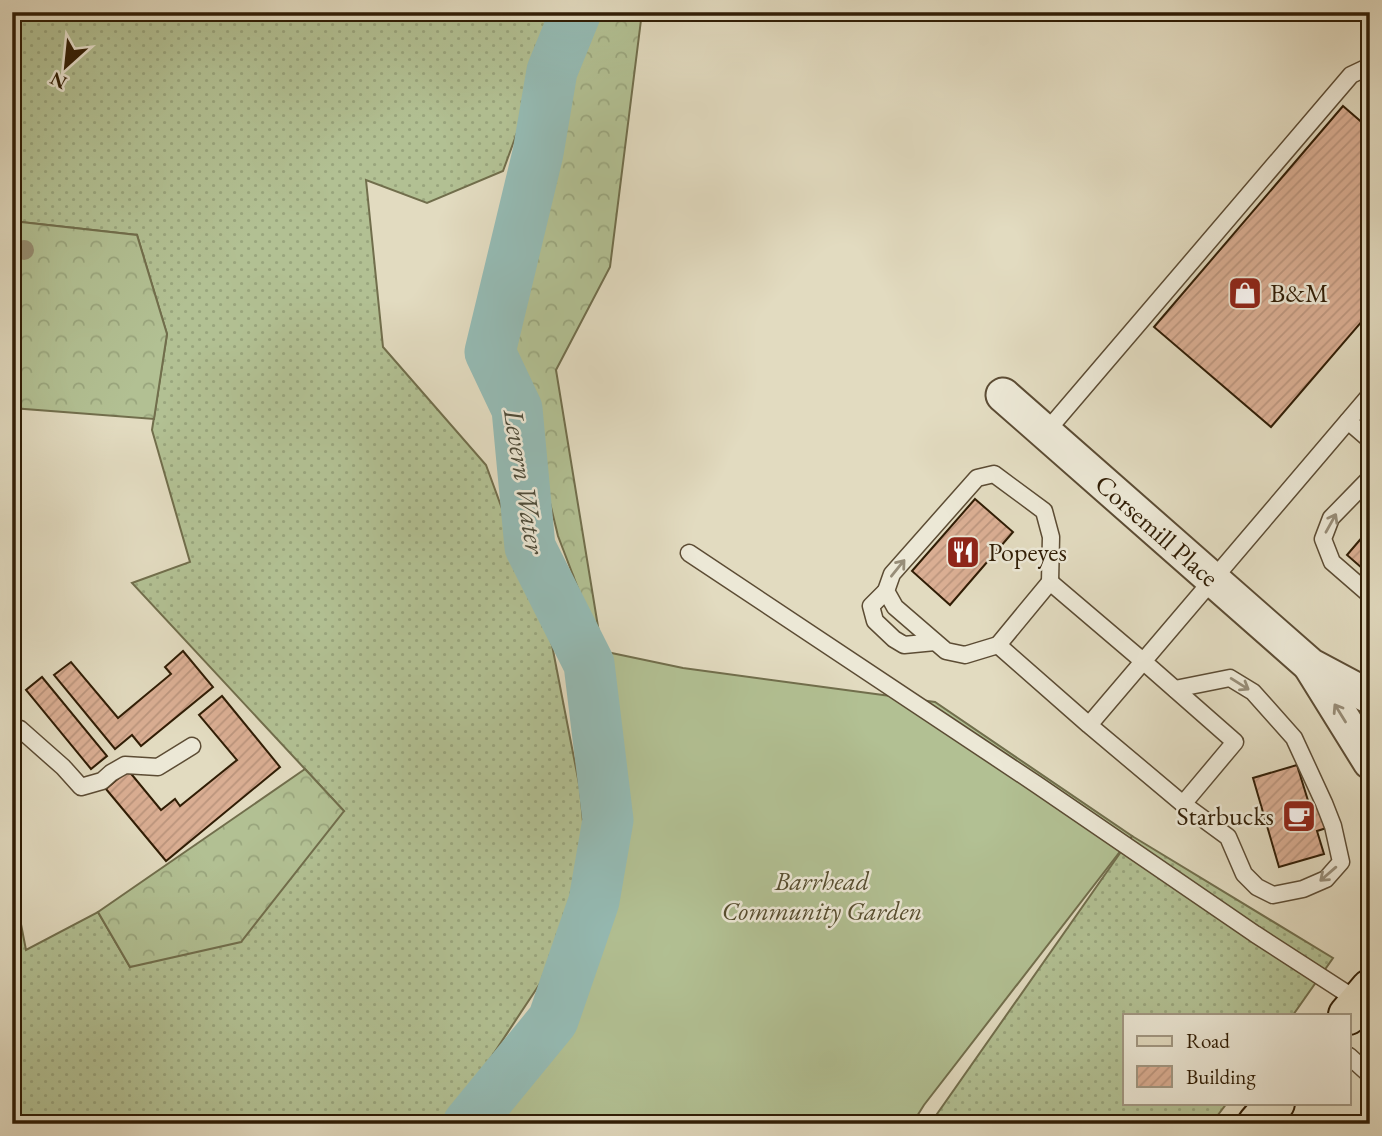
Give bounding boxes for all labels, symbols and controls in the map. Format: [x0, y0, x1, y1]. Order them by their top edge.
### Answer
north arrow [32, 32, 102, 102]
text: N [45, 66, 71, 95]
shop icon: B&M [1226, 274, 1264, 312]
place label: B&M [1270, 276, 1328, 310]
water label: Levern Water [496, 405, 554, 557]
street label: Corsemill Place [1088, 467, 1226, 594]
one-way arrow [1324, 513, 1338, 533]
restaurant icon: Popeyes [944, 533, 982, 571]
place label: Popeyes [988, 535, 1067, 569]
one-way arrow [891, 559, 906, 577]
one-way arrow [1230, 678, 1250, 692]
one-way arrow [1333, 704, 1347, 724]
cafe icon: Starbucks [1280, 797, 1318, 835]
place label: Starbucks [1176, 799, 1274, 833]
park label: Barrhead Community Garden [722, 864, 922, 928]
one-way arrow [1319, 866, 1337, 882]
legend [1123, 1014, 1350, 1104]
text: Road [1186, 1027, 1230, 1054]
text: Building [1186, 1063, 1256, 1090]

